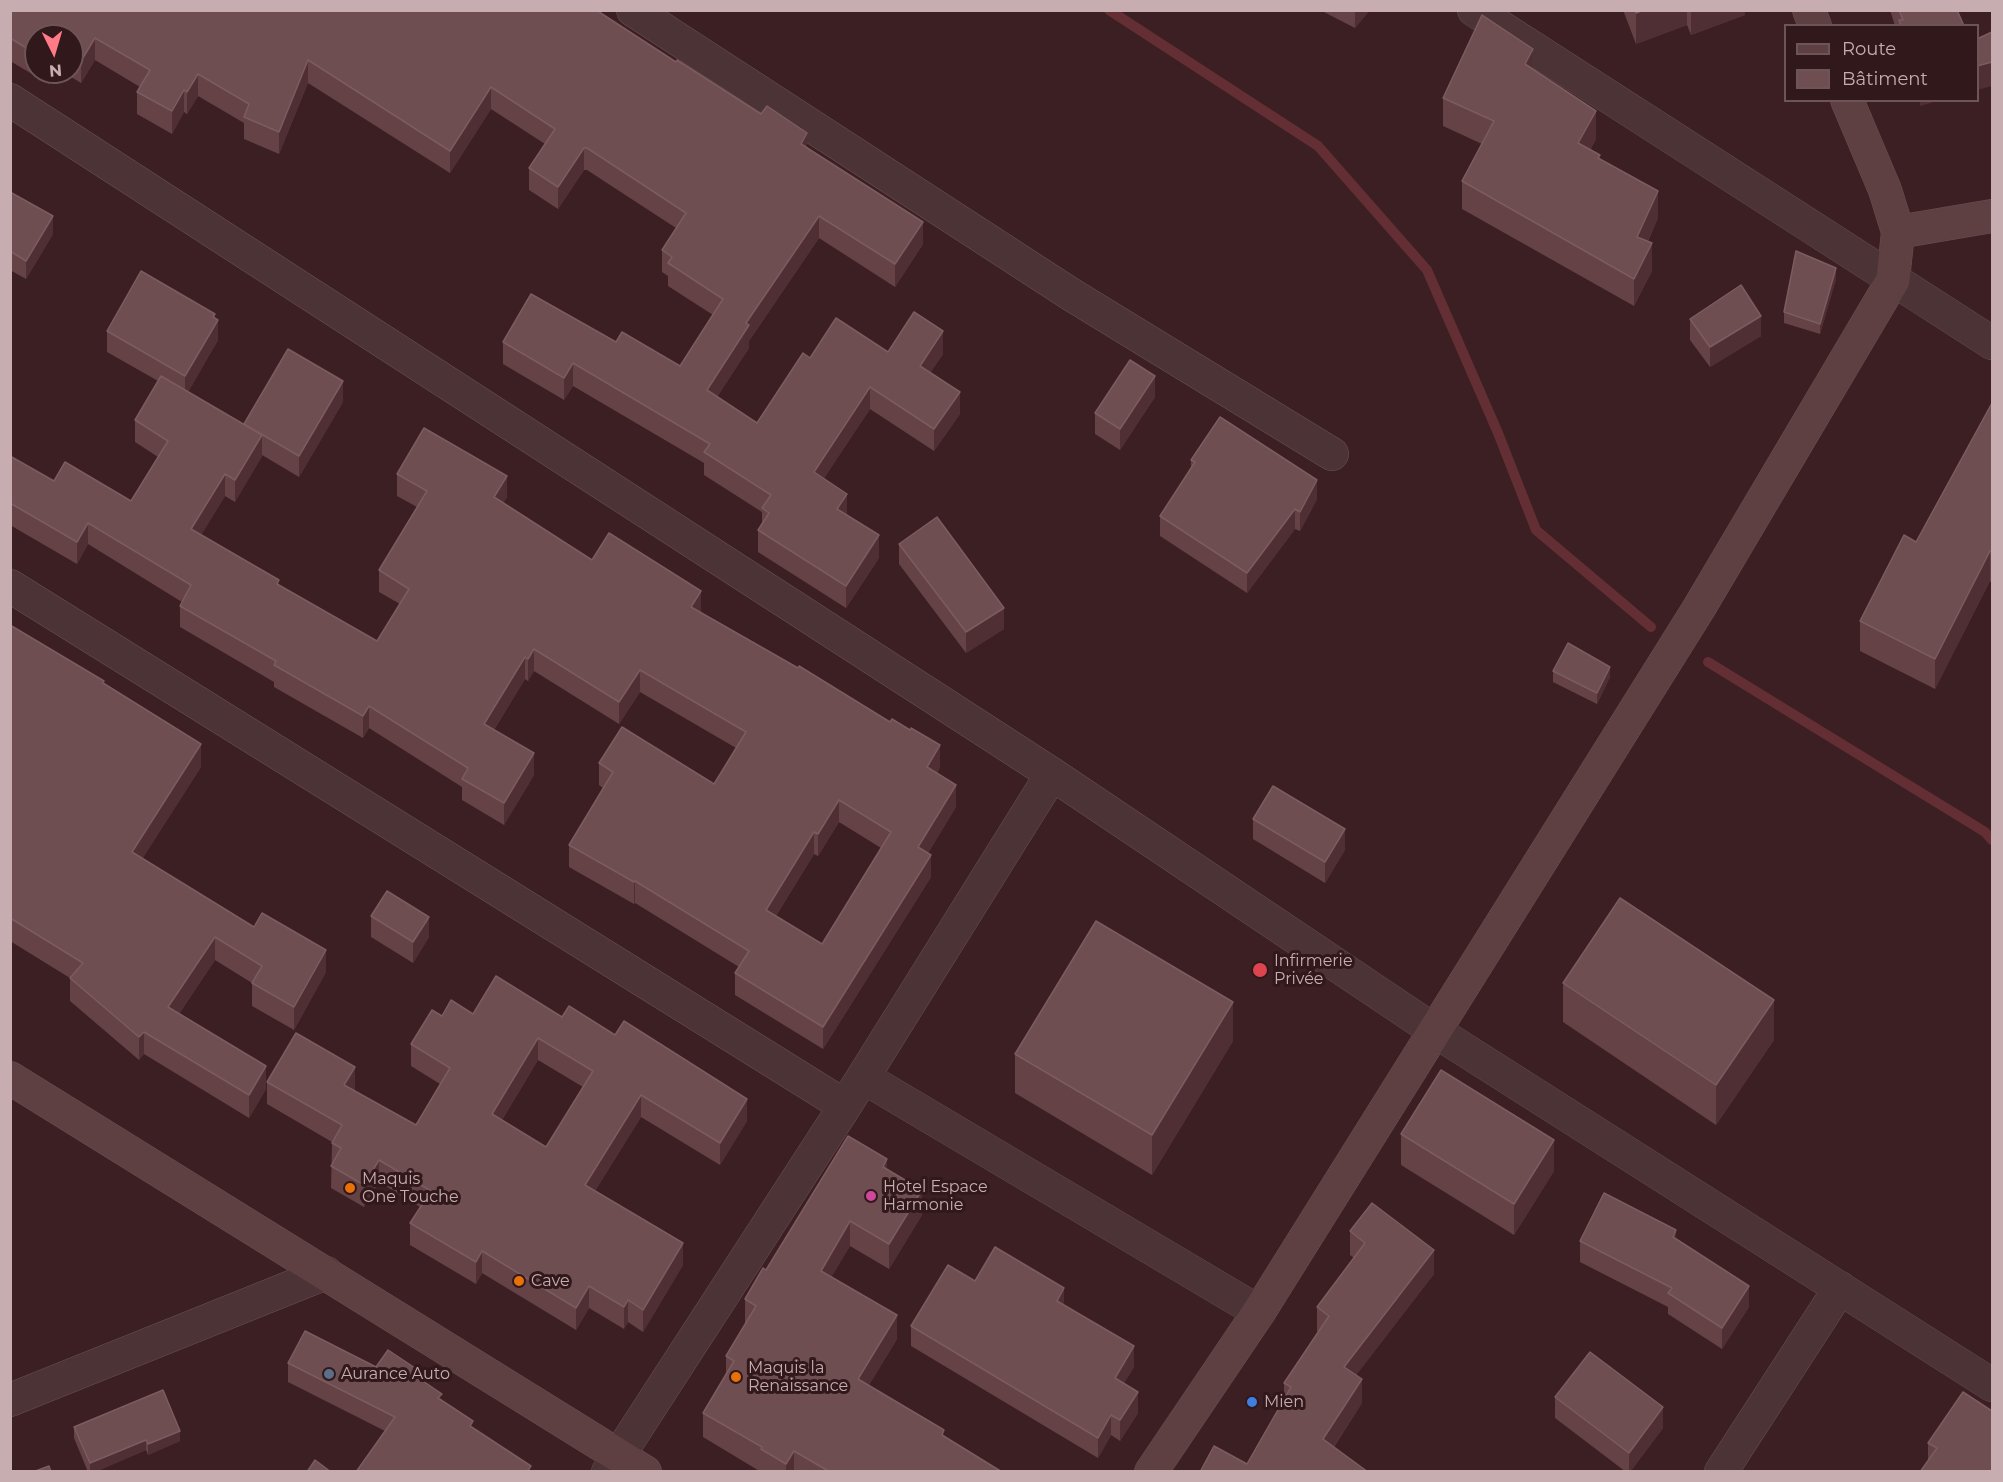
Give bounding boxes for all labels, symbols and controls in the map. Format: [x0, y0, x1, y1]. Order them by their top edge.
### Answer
north arrow [24, 24, 84, 84]
legend [1784, 24, 1979, 102]
text: Route [1842, 38, 1896, 60]
text: N [48, 60, 63, 80]
text: Bâtiment [1842, 68, 1928, 90]
place label: Infirmerie Privée [1274, 951, 1353, 989]
marker: Infirmerie Privée [1251, 961, 1269, 979]
place label: Maquis One Touche [362, 1169, 459, 1207]
place label: Hotel Espace Harmonie [883, 1177, 988, 1215]
marker: Maquis One Touche [343, 1181, 357, 1195]
marker: Hotel Espace Harmonie [864, 1189, 878, 1203]
place label: Cave [531, 1271, 570, 1291]
marker: Cave [512, 1274, 526, 1288]
place label: Maquis la Renaissance [748, 1358, 848, 1396]
place label: Aurance Auto [341, 1364, 450, 1384]
marker: Aurance Auto [322, 1367, 336, 1381]
marker: Maquis la Renaissance [729, 1370, 743, 1384]
place label: Mien [1264, 1392, 1304, 1412]
marker: Mien [1245, 1395, 1259, 1409]

